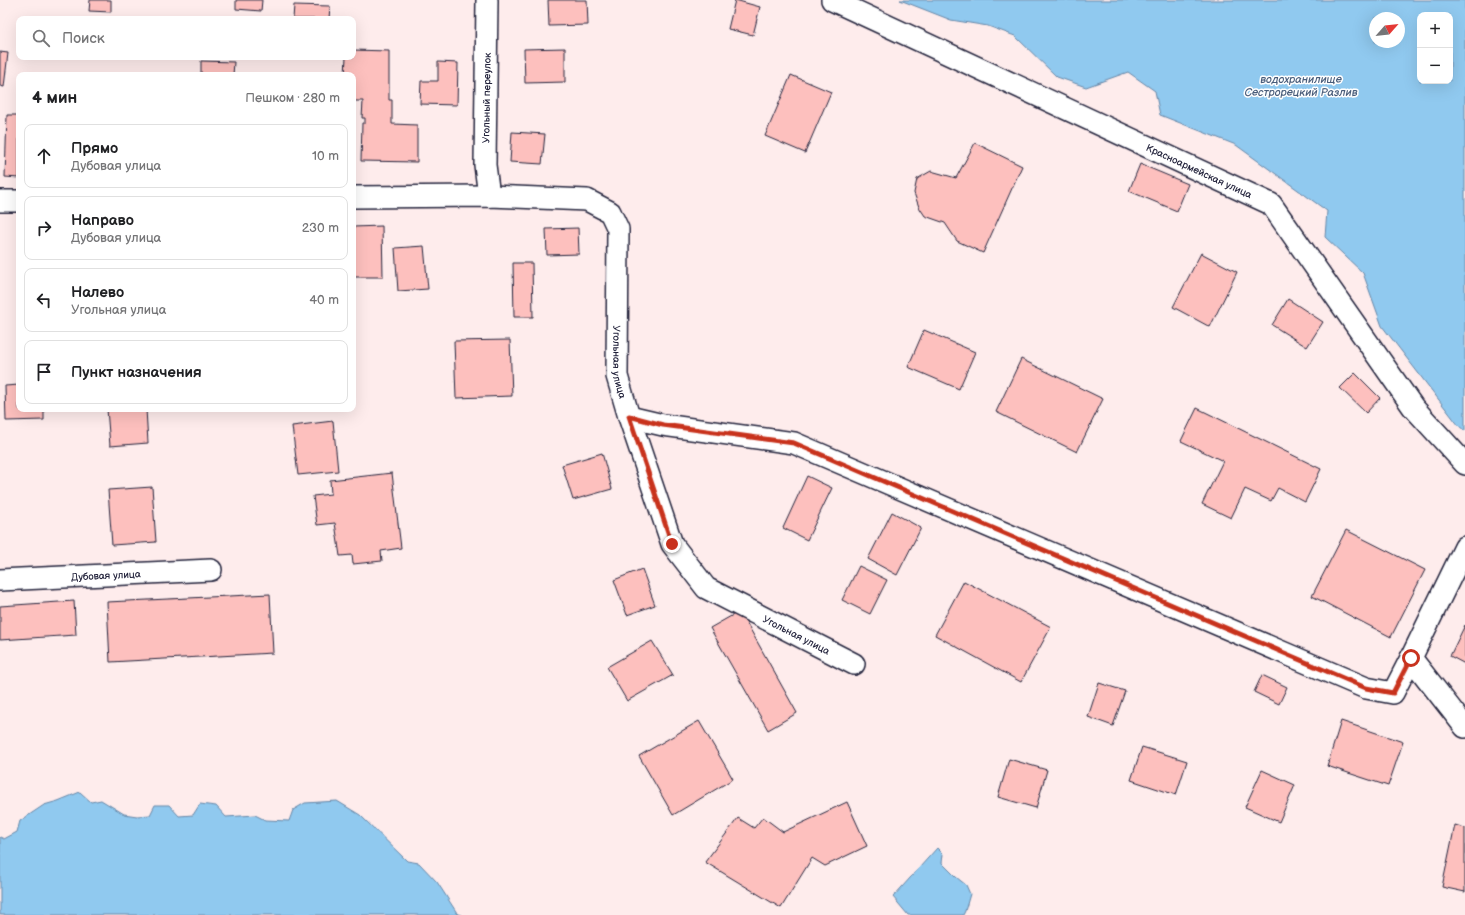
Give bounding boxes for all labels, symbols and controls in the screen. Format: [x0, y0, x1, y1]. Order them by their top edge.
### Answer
north arrow [1369, 12, 1405, 48]
map controls [1417, 12, 1453, 84]
button: + [1417, 12, 1453, 48]
search box [16, 16, 356, 60]
icon: search [30, 27, 52, 49]
text: Поиск [62, 29, 105, 48]
button: − [1417, 48, 1453, 84]
street label: Угольный переулок [480, 52, 494, 143]
water label: водохранилище Сестрорецкий Разлив [1244, 73, 1358, 99]
text: 4 мин [32, 88, 77, 108]
text: Пешком · 280 m [245, 90, 340, 106]
text: Прямо [71, 139, 118, 158]
street label: Красноармейская улица [1144, 142, 1254, 201]
icon: ahead [33, 145, 55, 167]
text: 10 m [312, 148, 339, 164]
text: Дубовая улица [71, 158, 161, 174]
text: Направо [71, 211, 134, 230]
icon: right [33, 217, 55, 239]
text: 230 m [302, 220, 339, 236]
text: Дубовая улица [71, 230, 161, 246]
text: Налево [71, 283, 124, 302]
icon: left [33, 289, 55, 311]
text: 40 m [309, 292, 339, 308]
text: Угольная улица [71, 302, 166, 318]
street label: Угольная улица [610, 325, 628, 400]
icon: arrive [33, 361, 55, 383]
text: Пункт назначения [71, 363, 202, 382]
route end [663, 535, 681, 553]
street label: Дубовая улица [71, 568, 141, 584]
street label: Угольная улица [761, 613, 832, 658]
route start [1402, 649, 1420, 667]

